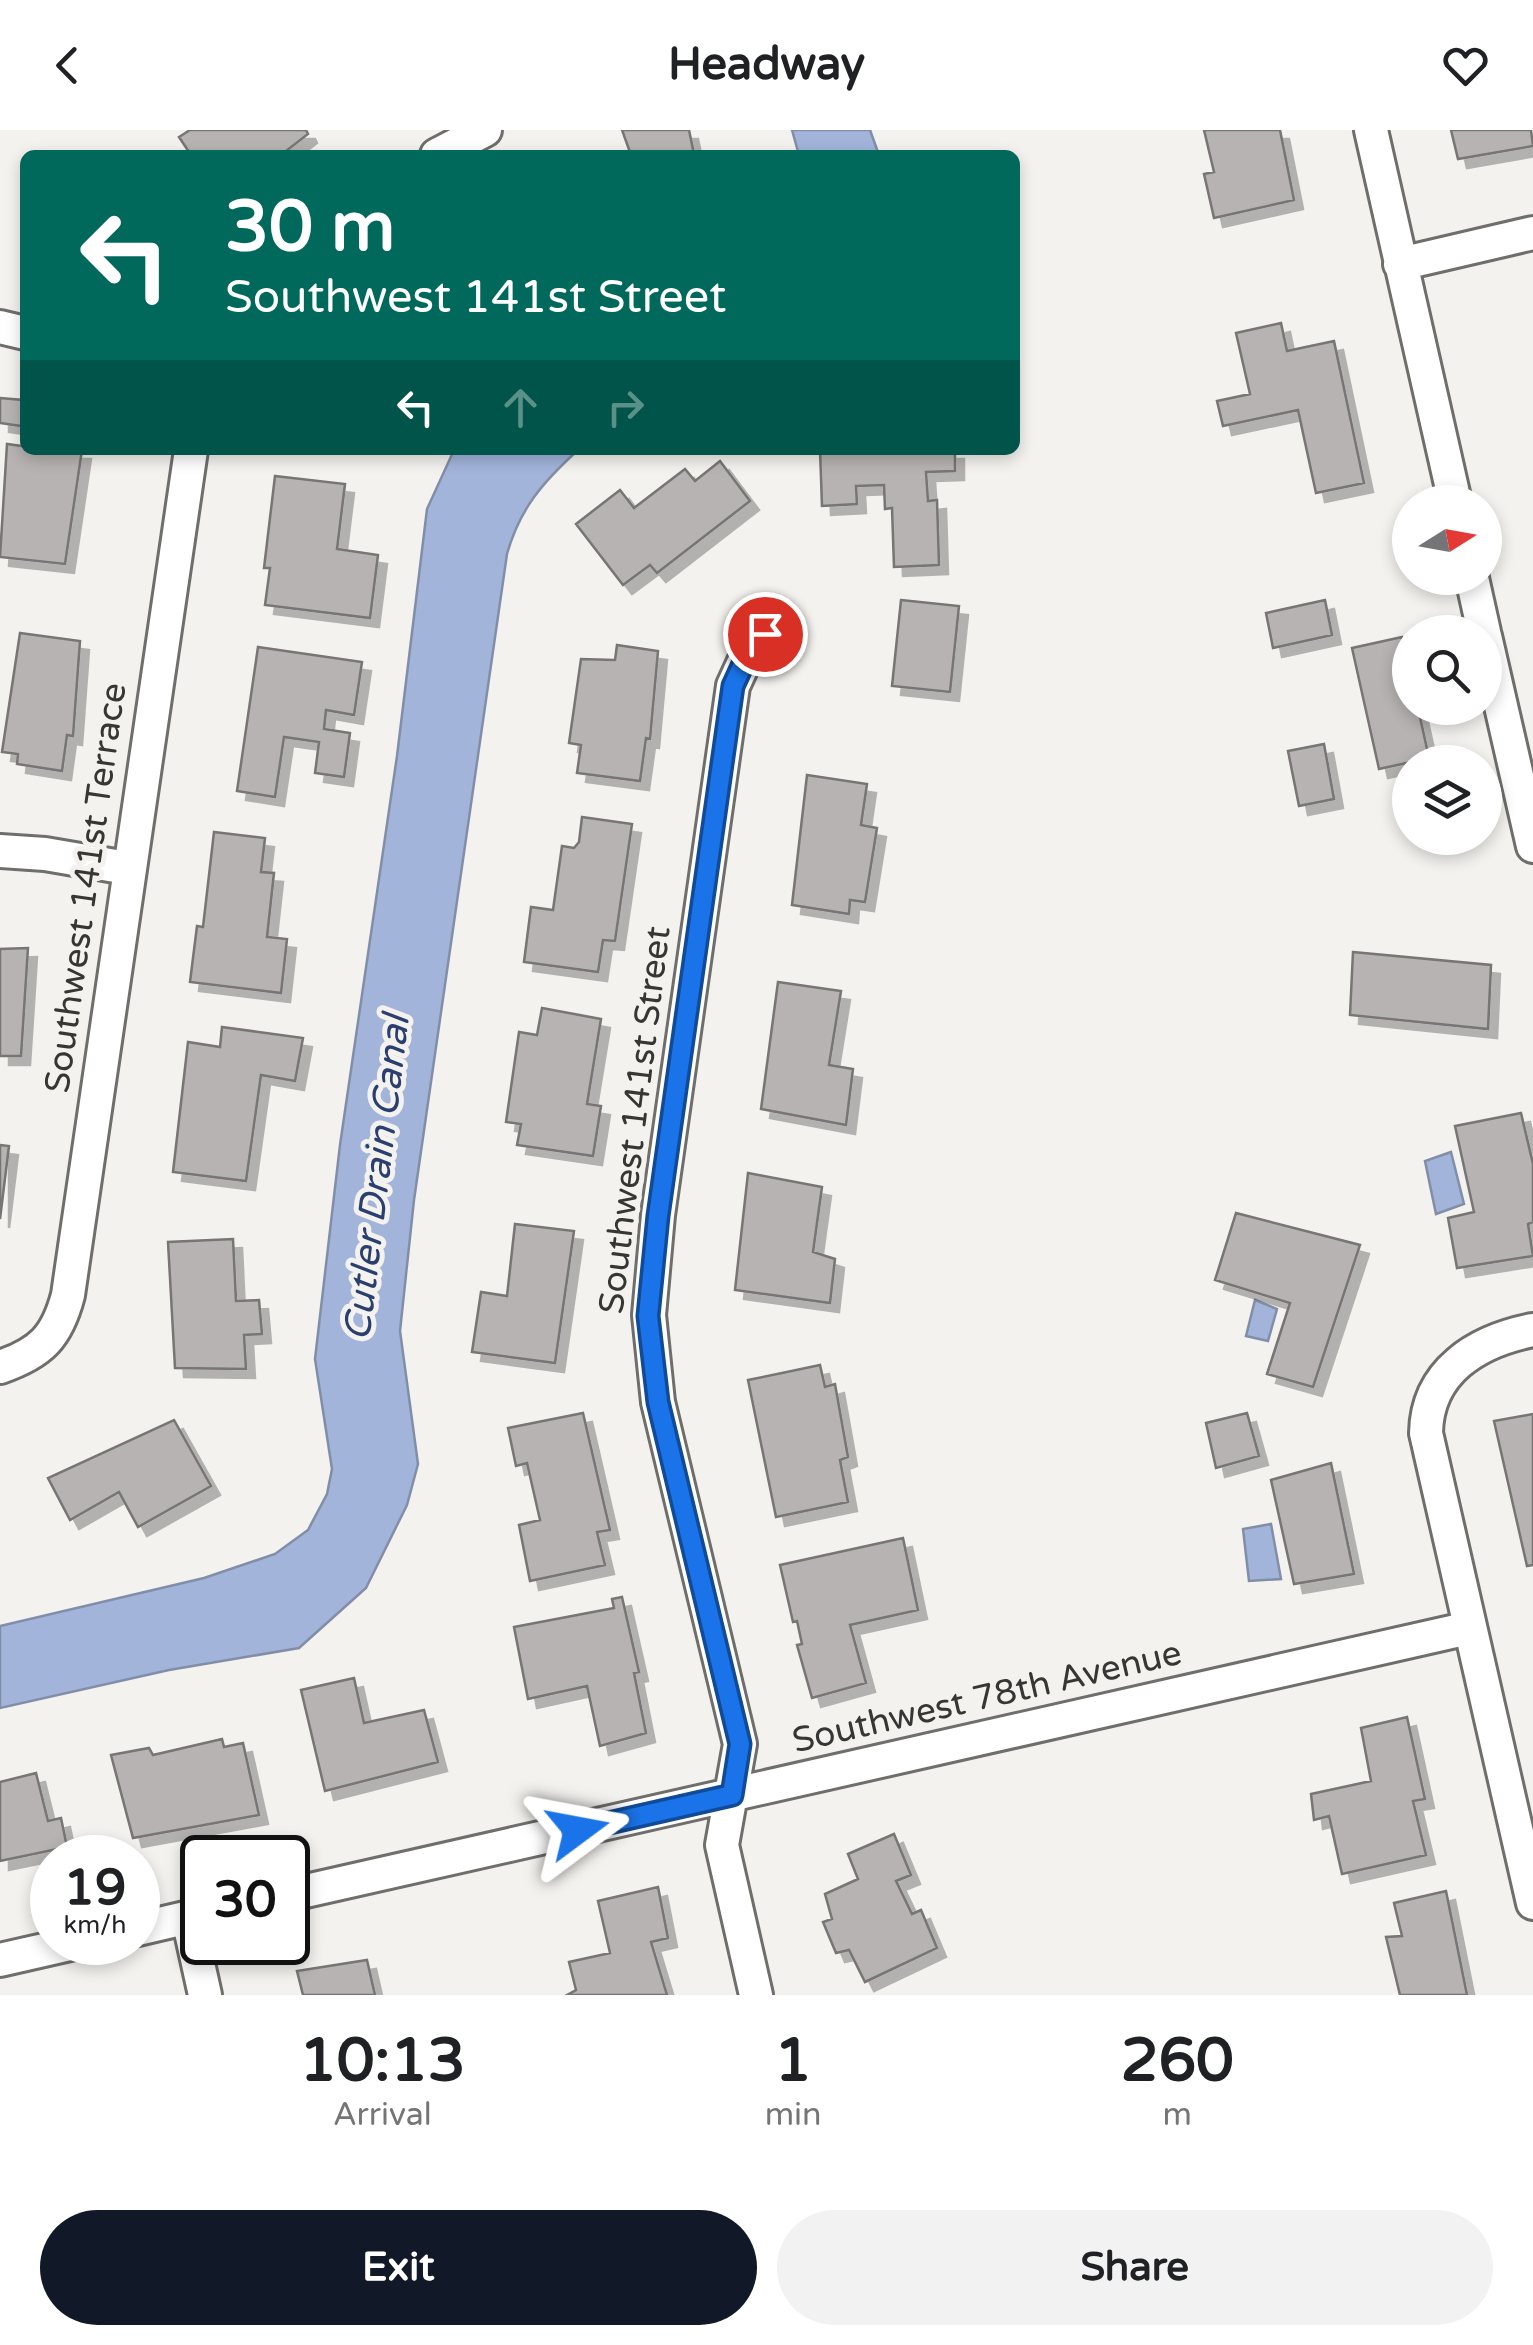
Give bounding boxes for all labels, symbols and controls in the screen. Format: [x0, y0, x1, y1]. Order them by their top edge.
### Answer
icon: back [40, 38, 95, 93]
text: Headway [668, 38, 865, 92]
icon: heart [1438, 38, 1493, 93]
text: 30 m [225, 186, 395, 270]
icon: left [60, 190, 190, 320]
text: Southwest 141st Street [225, 271, 726, 325]
icon: left [388, 380, 443, 435]
icon: ahead [493, 380, 548, 435]
icon: right [598, 380, 653, 435]
north arrow [1392, 485, 1502, 595]
map controls [1392, 485, 1502, 855]
pin [723, 592, 808, 677]
icon: arrive [738, 607, 793, 662]
button: search [1392, 615, 1502, 725]
street label: Southwest 141st Terrace [36, 680, 136, 1096]
button: layers [1392, 745, 1502, 855]
street label: Southwest 141st Street [590, 924, 680, 1316]
water label: Cutler Drain Canal [334, 1008, 420, 1343]
street label: Southwest 78th Avenue [788, 1632, 1186, 1762]
position arrow [526, 1778, 630, 1882]
speed limit sign: 30 [180, 1835, 310, 1965]
text: 19 [64, 1858, 126, 1918]
text: km/h [64, 1910, 126, 1940]
text: 10:13 [299, 2025, 466, 2097]
text: 1 [774, 2025, 812, 2097]
text: 260 [1121, 2025, 1234, 2097]
text: Arrival [333, 2096, 432, 2134]
text: min [765, 2096, 822, 2134]
text: m [1163, 2096, 1192, 2134]
button: Exit [40, 2210, 757, 2325]
button: Share [777, 2210, 1493, 2325]

